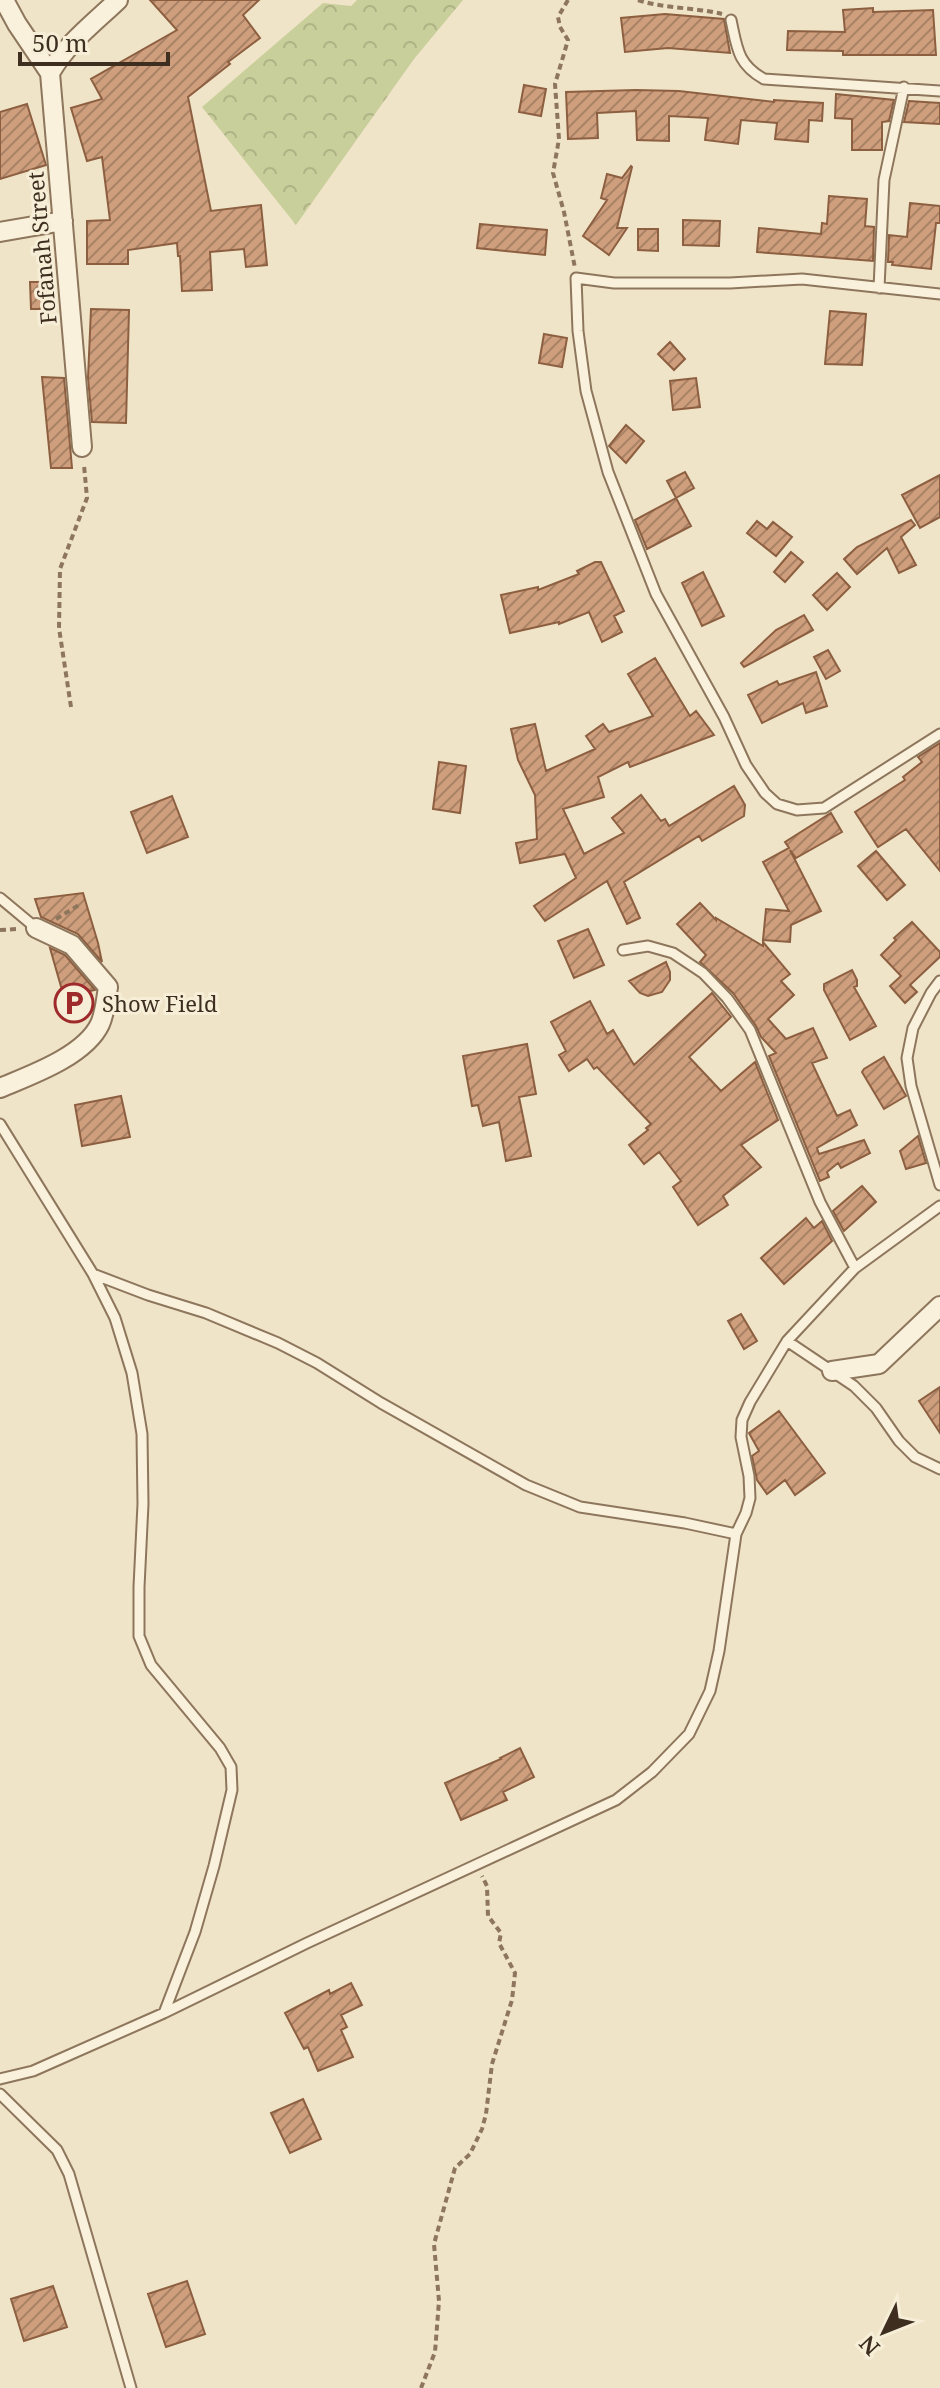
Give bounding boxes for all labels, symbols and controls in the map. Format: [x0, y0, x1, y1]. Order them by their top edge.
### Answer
scale bar [20, 16, 168, 66]
text: 50 m [32, 26, 88, 59]
street label: Fofanah Street [19, 170, 63, 325]
parking icon: Show Field [53, 982, 95, 1024]
place label: Show Field [102, 988, 218, 1018]
north arrow [844, 2292, 924, 2372]
text: N [852, 2330, 886, 2363]

